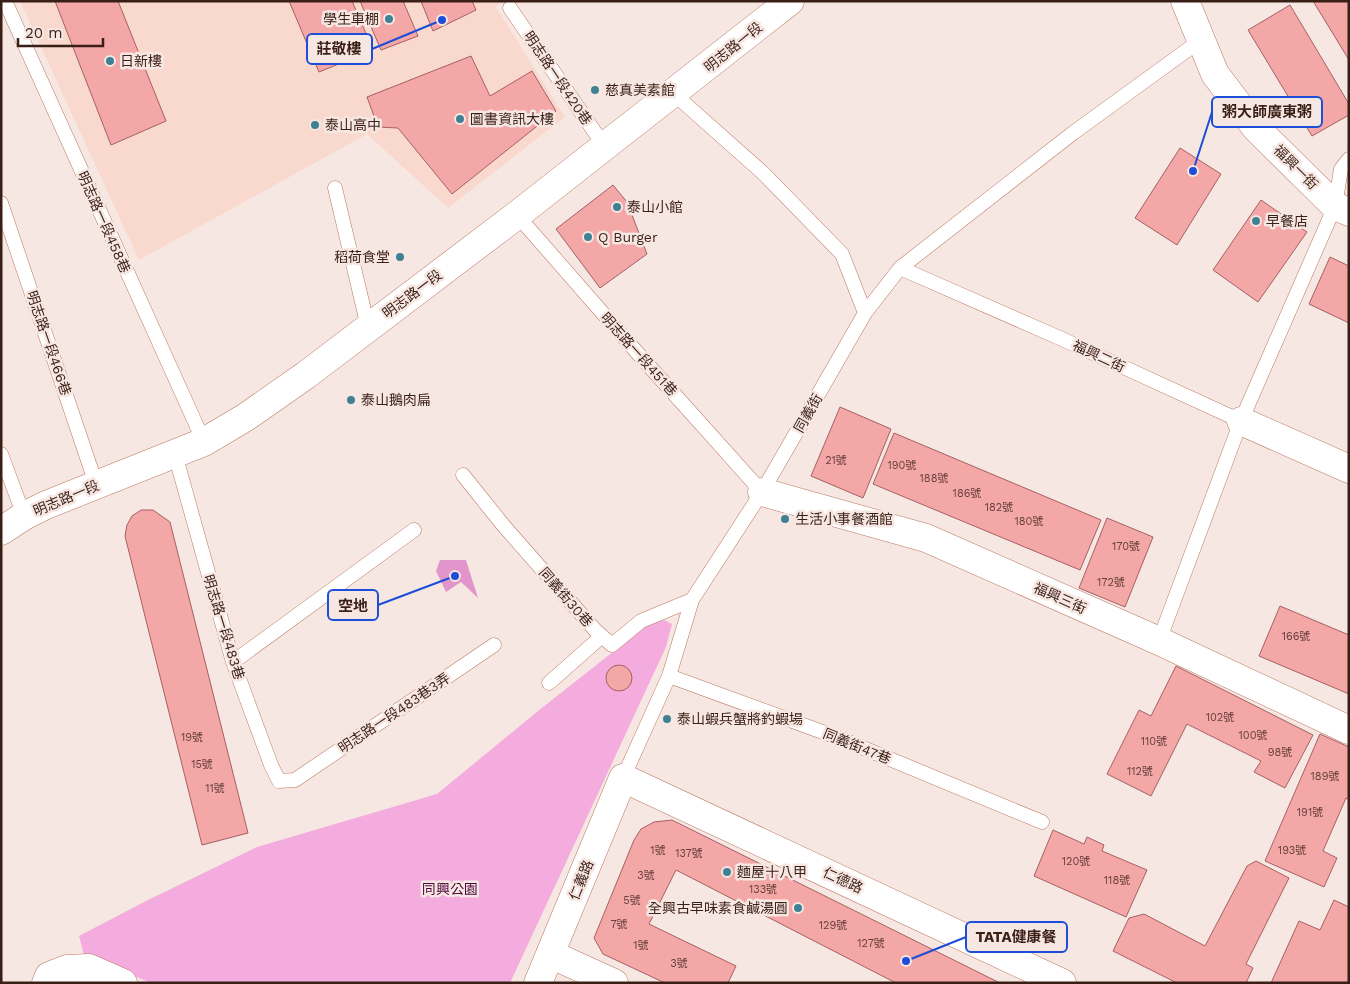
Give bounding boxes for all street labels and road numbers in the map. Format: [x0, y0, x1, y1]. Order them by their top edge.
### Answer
street label: 明志路一段 [701, 19, 765, 75]
street label: 明志路一段420巷 [521, 28, 595, 128]
street label: 福興一街 [1271, 142, 1321, 192]
street label: 明志路一段458巷 [74, 169, 134, 275]
street label: 明志路一段 [379, 267, 445, 321]
street label: 明志路一段466巷 [24, 289, 74, 397]
street label: 明志路一段451巷 [598, 309, 680, 399]
street label: 福興二街 [1070, 337, 1128, 375]
street label: 同義街 [791, 391, 825, 435]
street label: 明志路一段 [31, 477, 101, 519]
street label: 同義街30巷 [536, 564, 596, 630]
street label: 明志路一段483巷 [200, 573, 248, 681]
street label: 福興三街 [1031, 579, 1089, 617]
street label: 明志路一段483巷3弄 [335, 670, 453, 756]
street label: 同義街47巷 [821, 725, 893, 767]
street label: 仁義路 [566, 858, 596, 902]
street label: 仁德路 [821, 864, 865, 896]

